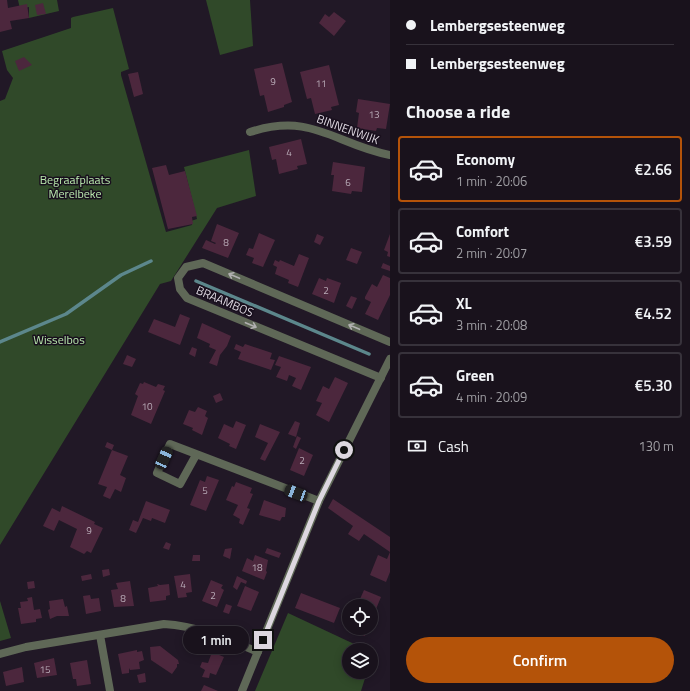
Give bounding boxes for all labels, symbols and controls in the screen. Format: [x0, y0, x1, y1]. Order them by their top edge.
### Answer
text: Lembergsesteenweg [430, 14, 565, 37]
text: Lembergsesteenweg [430, 52, 565, 75]
house number: 9 [270, 74, 276, 89]
house number: 11 [315, 76, 327, 91]
text: Choose a ride [406, 98, 510, 125]
house number: 13 [368, 107, 380, 122]
street label: BINNENWIJK [314, 109, 382, 149]
house number: 4 [286, 145, 292, 160]
text: Economy [456, 148, 515, 171]
icon: car [408, 151, 444, 187]
text: €2.66 [635, 158, 672, 181]
park label: Begraafplaats Merelbeke [40, 170, 111, 203]
text: 1 min · 20:06 [456, 171, 527, 191]
house number: 6 [345, 175, 351, 190]
text: Comfort [456, 220, 509, 243]
icon: car [408, 223, 444, 259]
text: €3.59 [635, 230, 672, 253]
house number: 8 [223, 235, 229, 250]
text: 2 min · 20:07 [456, 243, 527, 263]
one-way arrow [229, 272, 241, 279]
street label: BRAAMBOS [193, 280, 257, 322]
house number: 2 [323, 283, 329, 298]
text: XL [456, 292, 472, 315]
icon: car [408, 295, 444, 331]
text: €4.52 [635, 302, 672, 325]
text: 3 min · 20:08 [456, 315, 527, 335]
one-way arrow [245, 322, 257, 329]
one-way arrow [349, 322, 361, 330]
park label: Wisselbos [33, 330, 85, 349]
text: Green [456, 364, 494, 387]
icon: car [408, 367, 444, 403]
text: €5.30 [635, 374, 672, 397]
text: 4 min · 20:09 [456, 387, 527, 407]
house number: 10 [141, 399, 153, 414]
icon: cash [406, 435, 428, 457]
text: Cash [438, 435, 469, 458]
text: 130 m [638, 436, 674, 456]
route start [335, 441, 353, 459]
car [154, 445, 174, 471]
house number: 2 [299, 453, 305, 468]
house number: 5 [202, 483, 208, 498]
car [283, 483, 309, 503]
house number: 9 [86, 523, 92, 538]
house number: 18 [251, 560, 263, 575]
house number: 4 [180, 577, 186, 592]
house number: 2 [210, 588, 216, 603]
house number: 8 [120, 591, 126, 606]
map controls [342, 599, 378, 679]
button: locate [342, 599, 378, 635]
callout: 1 min [183, 626, 249, 654]
text: 1 min [200, 630, 232, 650]
route end [254, 631, 272, 649]
button: Confirm [406, 637, 674, 683]
button: layers [342, 643, 378, 679]
house number: 15 [39, 662, 51, 677]

